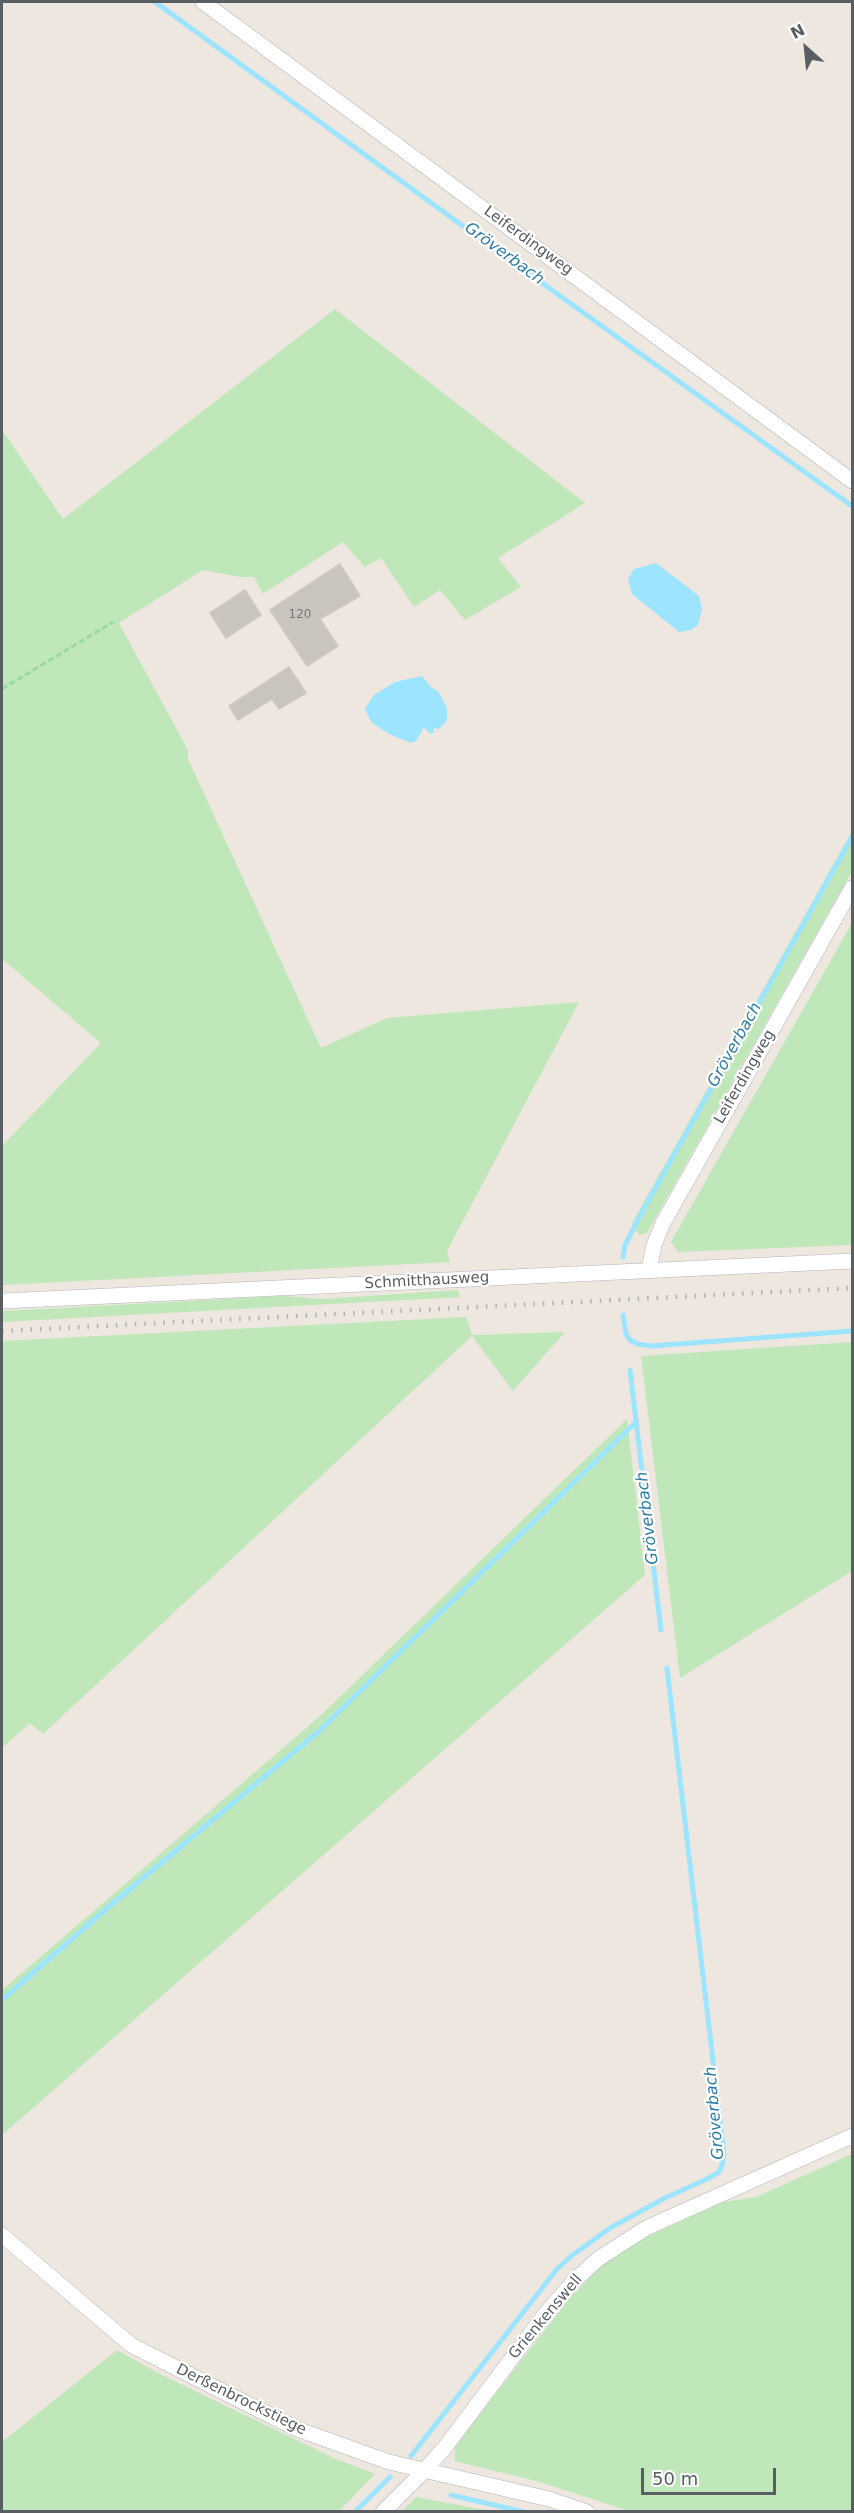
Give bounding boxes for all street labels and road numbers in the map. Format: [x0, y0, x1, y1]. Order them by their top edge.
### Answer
street label: Leiferdingweg [480, 203, 576, 279]
street label: Leiferdingweg [711, 1027, 779, 1127]
street label: Schmitthausweg [364, 1269, 490, 1293]
street label: Grienkenswell [505, 2271, 587, 2363]
street label: Derßenbrockstiege [173, 2361, 309, 2439]

